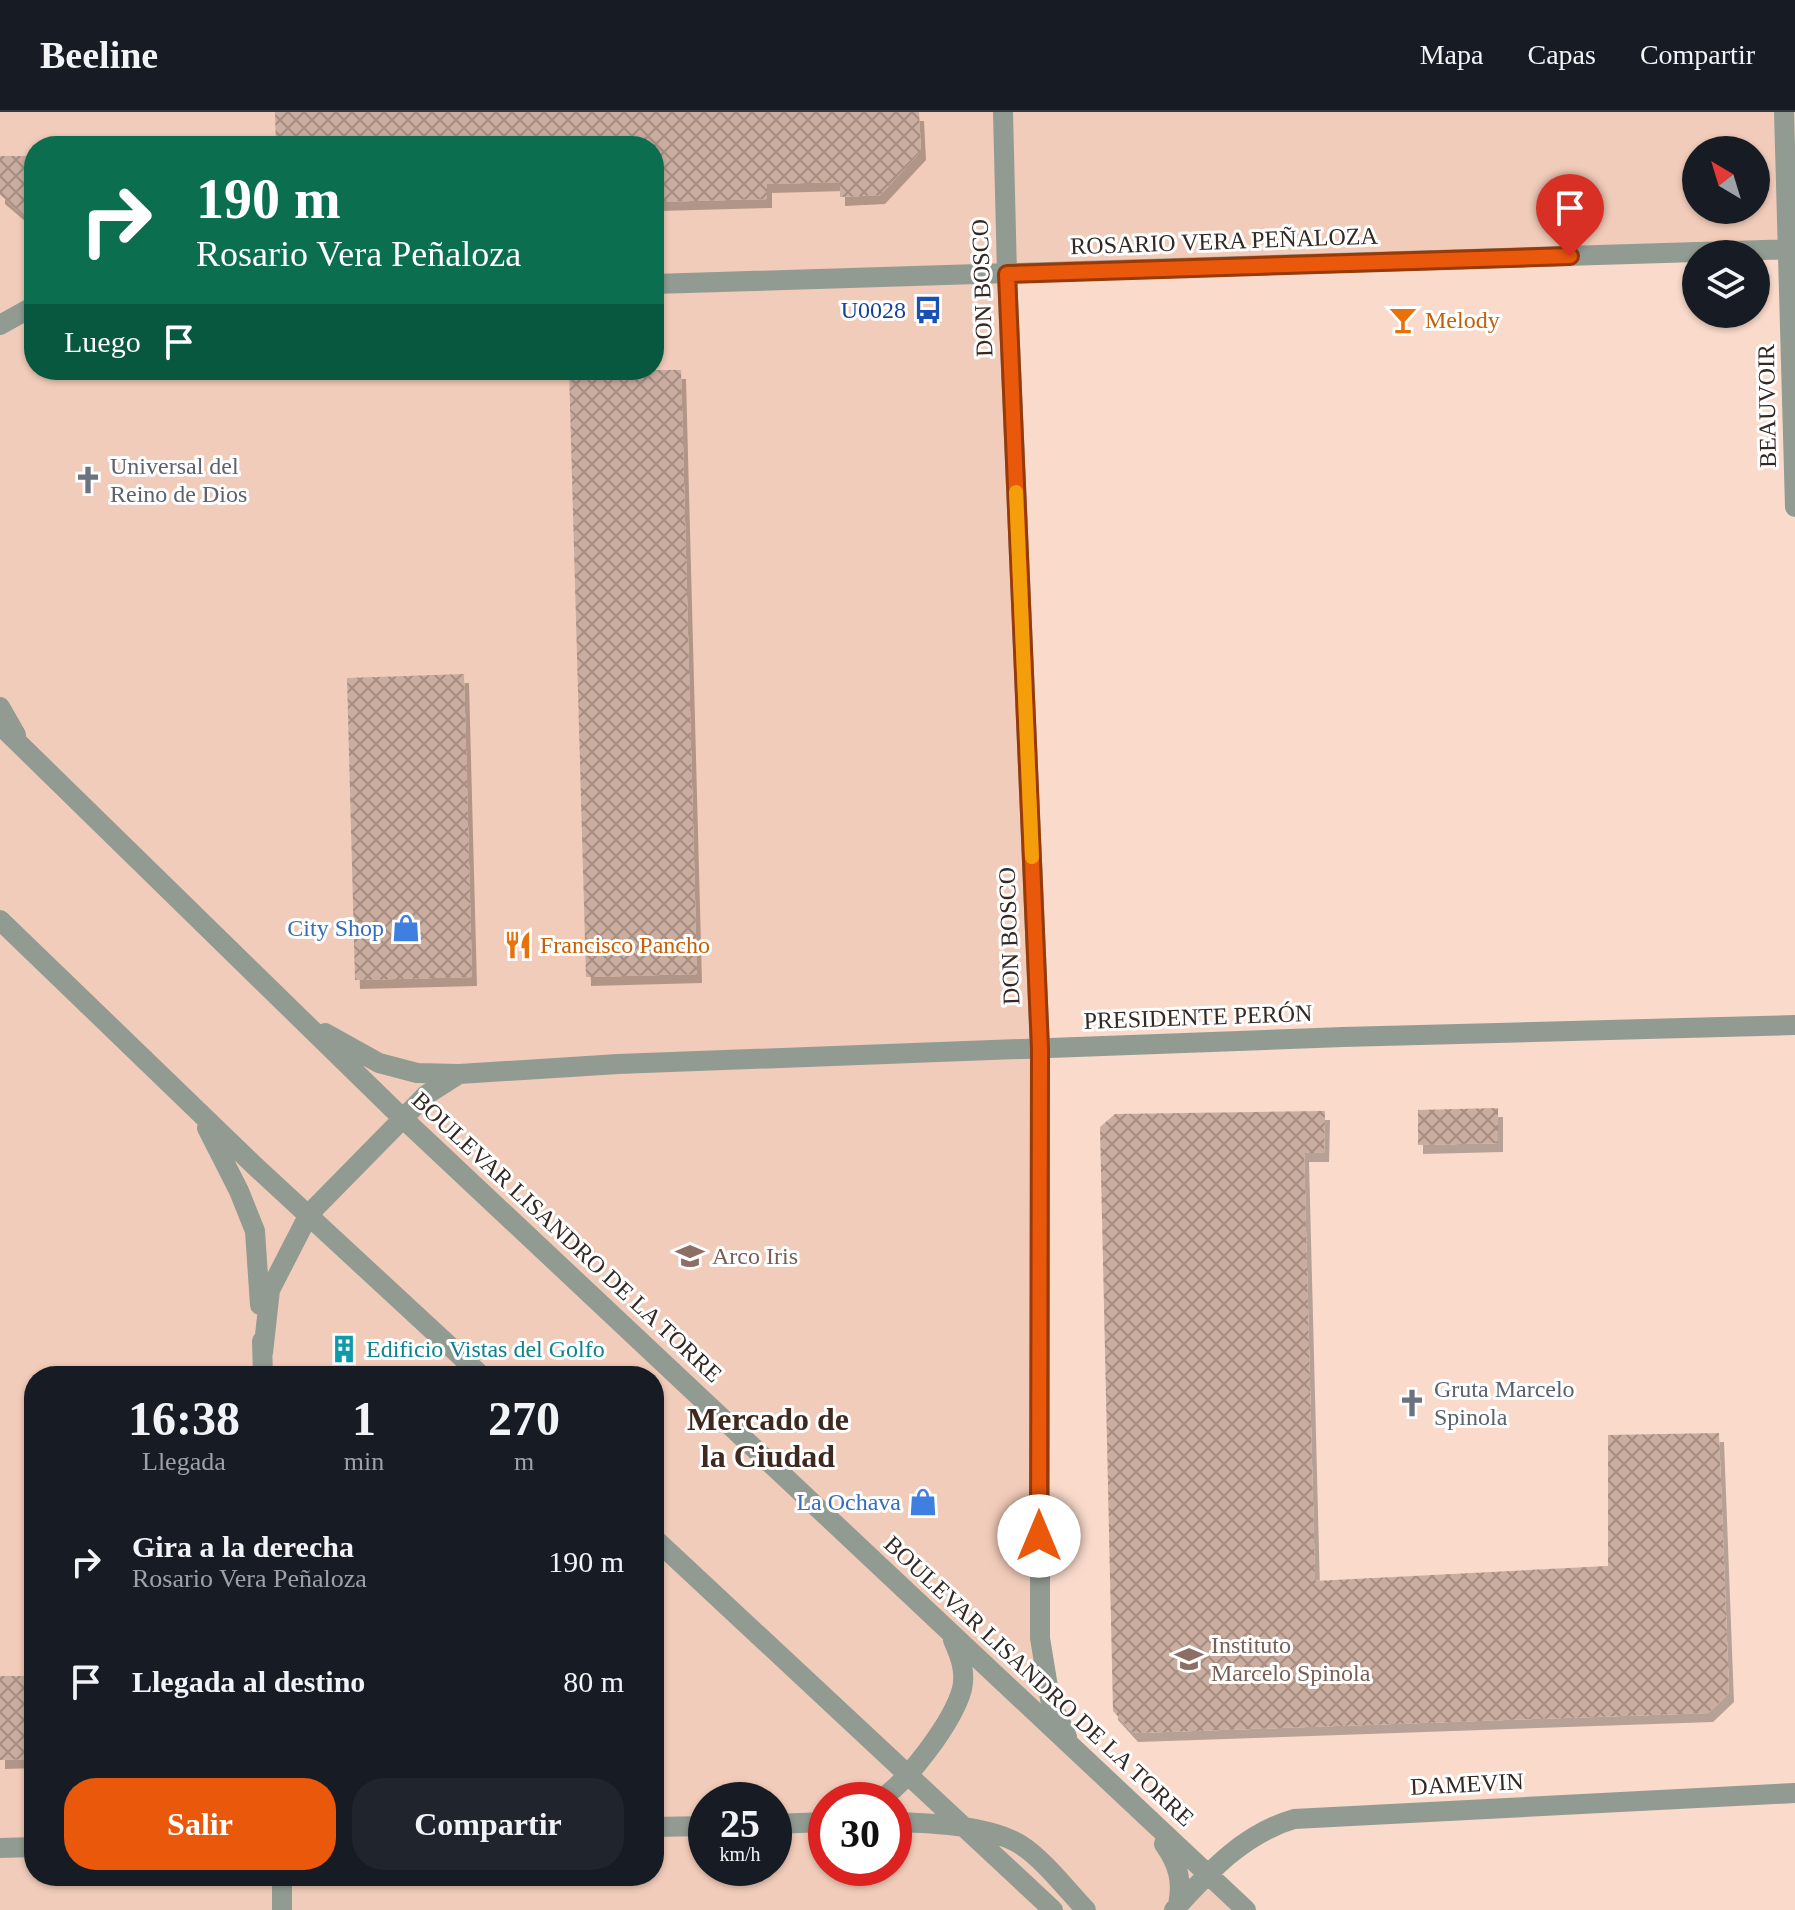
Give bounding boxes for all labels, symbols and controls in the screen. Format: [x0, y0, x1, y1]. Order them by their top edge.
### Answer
text: Beeline [40, 34, 158, 76]
text: Mapa [1420, 39, 1483, 70]
text: Capas [1527, 39, 1596, 70]
text: Compartir [1640, 39, 1755, 70]
north arrow [1682, 136, 1770, 224]
map controls [1682, 136, 1770, 328]
icon: right [64, 168, 168, 272]
text: 190 m [196, 168, 341, 230]
pin [1536, 174, 1604, 256]
icon: arrive [1548, 186, 1592, 230]
street label: DON BOSCO [967, 219, 997, 357]
street label: ROSARIO VERA PEÑALOZA [1070, 223, 1379, 259]
text: Rosario Vera Peñaloza [196, 234, 521, 274]
button: layers [1682, 240, 1770, 328]
bus stop icon: U0028 [913, 295, 943, 325]
place label: U0028 [841, 297, 906, 323]
bar icon: Melody [1388, 305, 1418, 335]
place label: Melody [1425, 307, 1500, 333]
icon: arrive [157, 320, 201, 364]
text: Luego [64, 325, 141, 358]
street label: BEAUVOIR [1753, 344, 1781, 468]
place label: Universal del Reino de Dios [110, 453, 247, 507]
church icon: Universal del Reino de Dios [73, 465, 103, 495]
street label: DON BOSCO [994, 867, 1024, 1005]
shop icon: City Shop [391, 913, 421, 943]
place label: City Shop [287, 915, 384, 941]
restaurant icon: Francisco Pancho [503, 930, 533, 960]
place label: Francisco Pancho [540, 932, 710, 958]
street label: PRESIDENTE PERÓN [1083, 1000, 1313, 1034]
street label: BOULEVAR LISANDRO DE LA TORRE [407, 1087, 727, 1387]
school or university icon: Arco Iris [675, 1241, 705, 1271]
place label: Arco Iris [712, 1243, 798, 1269]
building icon: Edificio Vistas del Golfo [329, 1334, 359, 1364]
place label: Edificio Vistas del Golfo [366, 1336, 605, 1362]
place label: Gruta Marcelo Spinola [1434, 1376, 1575, 1430]
church icon: Gruta Marcelo Spinola [1397, 1388, 1427, 1418]
text: 16:38 [128, 1392, 240, 1445]
text: 1 [352, 1392, 376, 1445]
text: 270 [488, 1392, 560, 1445]
district label: Mercado de la Ciudad [687, 1401, 849, 1474]
text: Llegada [142, 1447, 226, 1476]
text: min [344, 1447, 384, 1476]
text: m [514, 1447, 534, 1476]
shop icon: La Ochava [908, 1487, 938, 1517]
place label: La Ochava [796, 1489, 901, 1515]
position arrow [997, 1494, 1081, 1578]
text: Gira a la derecha [132, 1530, 354, 1563]
street label: BOULEVAR LISANDRO DE LA TORRE [879, 1531, 1199, 1831]
icon: right [64, 1540, 108, 1584]
text: 190 m [548, 1545, 624, 1578]
text: Rosario Vera Peñaloza [132, 1564, 367, 1593]
place label: Instituto Marcelo Spinola [1211, 1632, 1371, 1686]
school or university icon: Instituto Marcelo Spinola [1174, 1644, 1204, 1674]
icon: arrive [64, 1660, 108, 1704]
text: Llegada al destino [132, 1665, 365, 1698]
text: 80 m [563, 1665, 624, 1698]
street label: DAMEVIN [1410, 1768, 1524, 1800]
button: Salir [64, 1778, 336, 1870]
button: Compartir [352, 1778, 624, 1870]
speed limit sign: 30 [808, 1782, 912, 1886]
text: 25 [720, 1801, 760, 1846]
text: km/h [719, 1843, 761, 1865]

